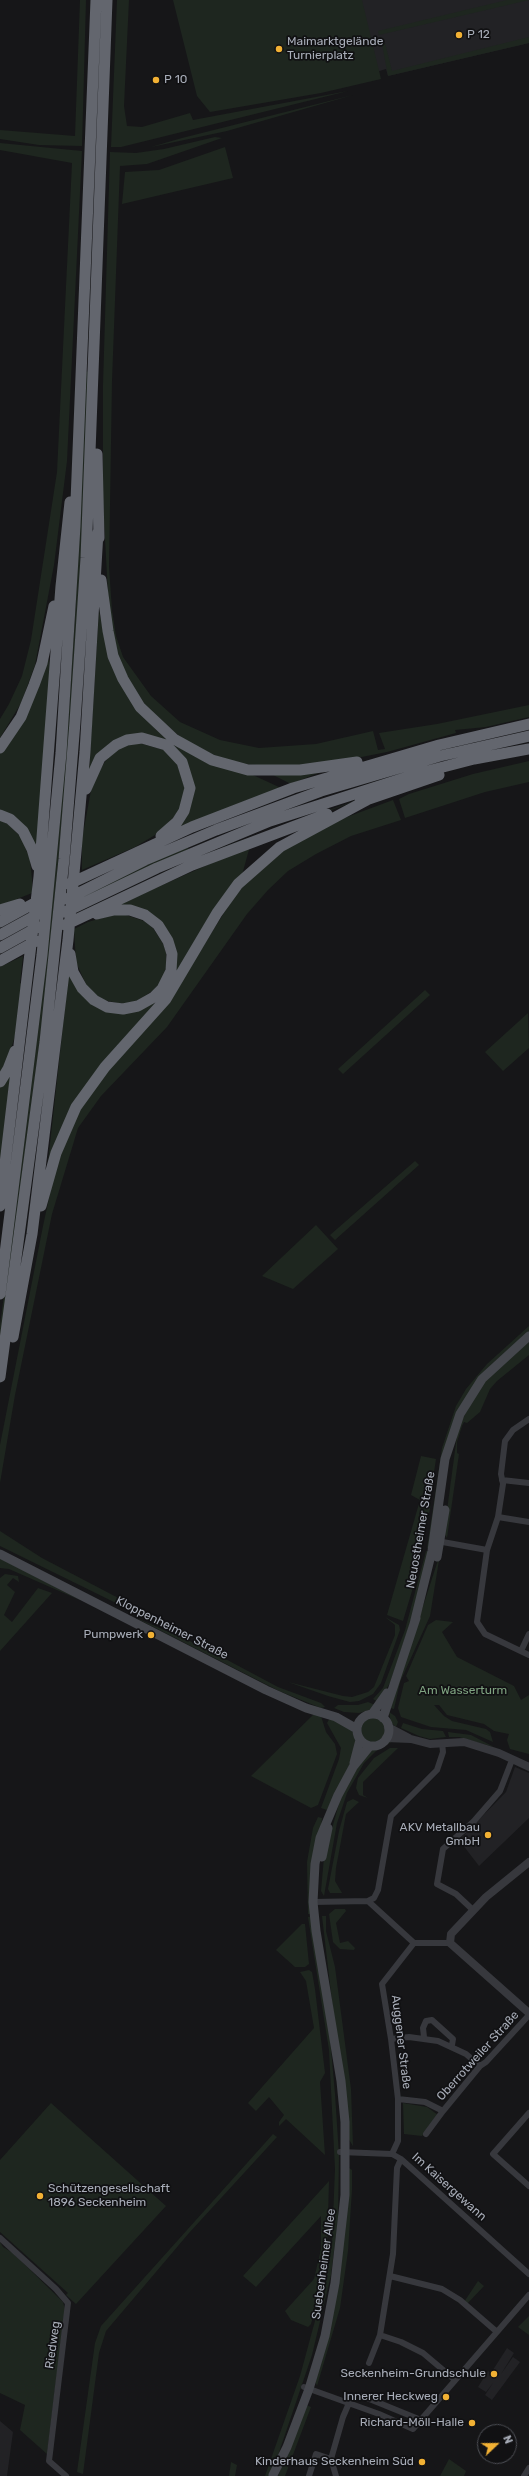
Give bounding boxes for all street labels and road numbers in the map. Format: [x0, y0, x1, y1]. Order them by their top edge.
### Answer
street label: Neuostheimer Straße [404, 1470, 438, 1590]
street label: Kloppenheimer Straße [113, 1593, 231, 1663]
street label: Auggener Straße [388, 1994, 414, 2090]
street label: Oberrotweiler Straße [434, 2008, 522, 2104]
street label: Im Kaisergewann [409, 2150, 489, 2224]
street label: Suebenheimer Allee [309, 2208, 339, 2320]
street label: Riedweg [43, 2320, 63, 2370]

